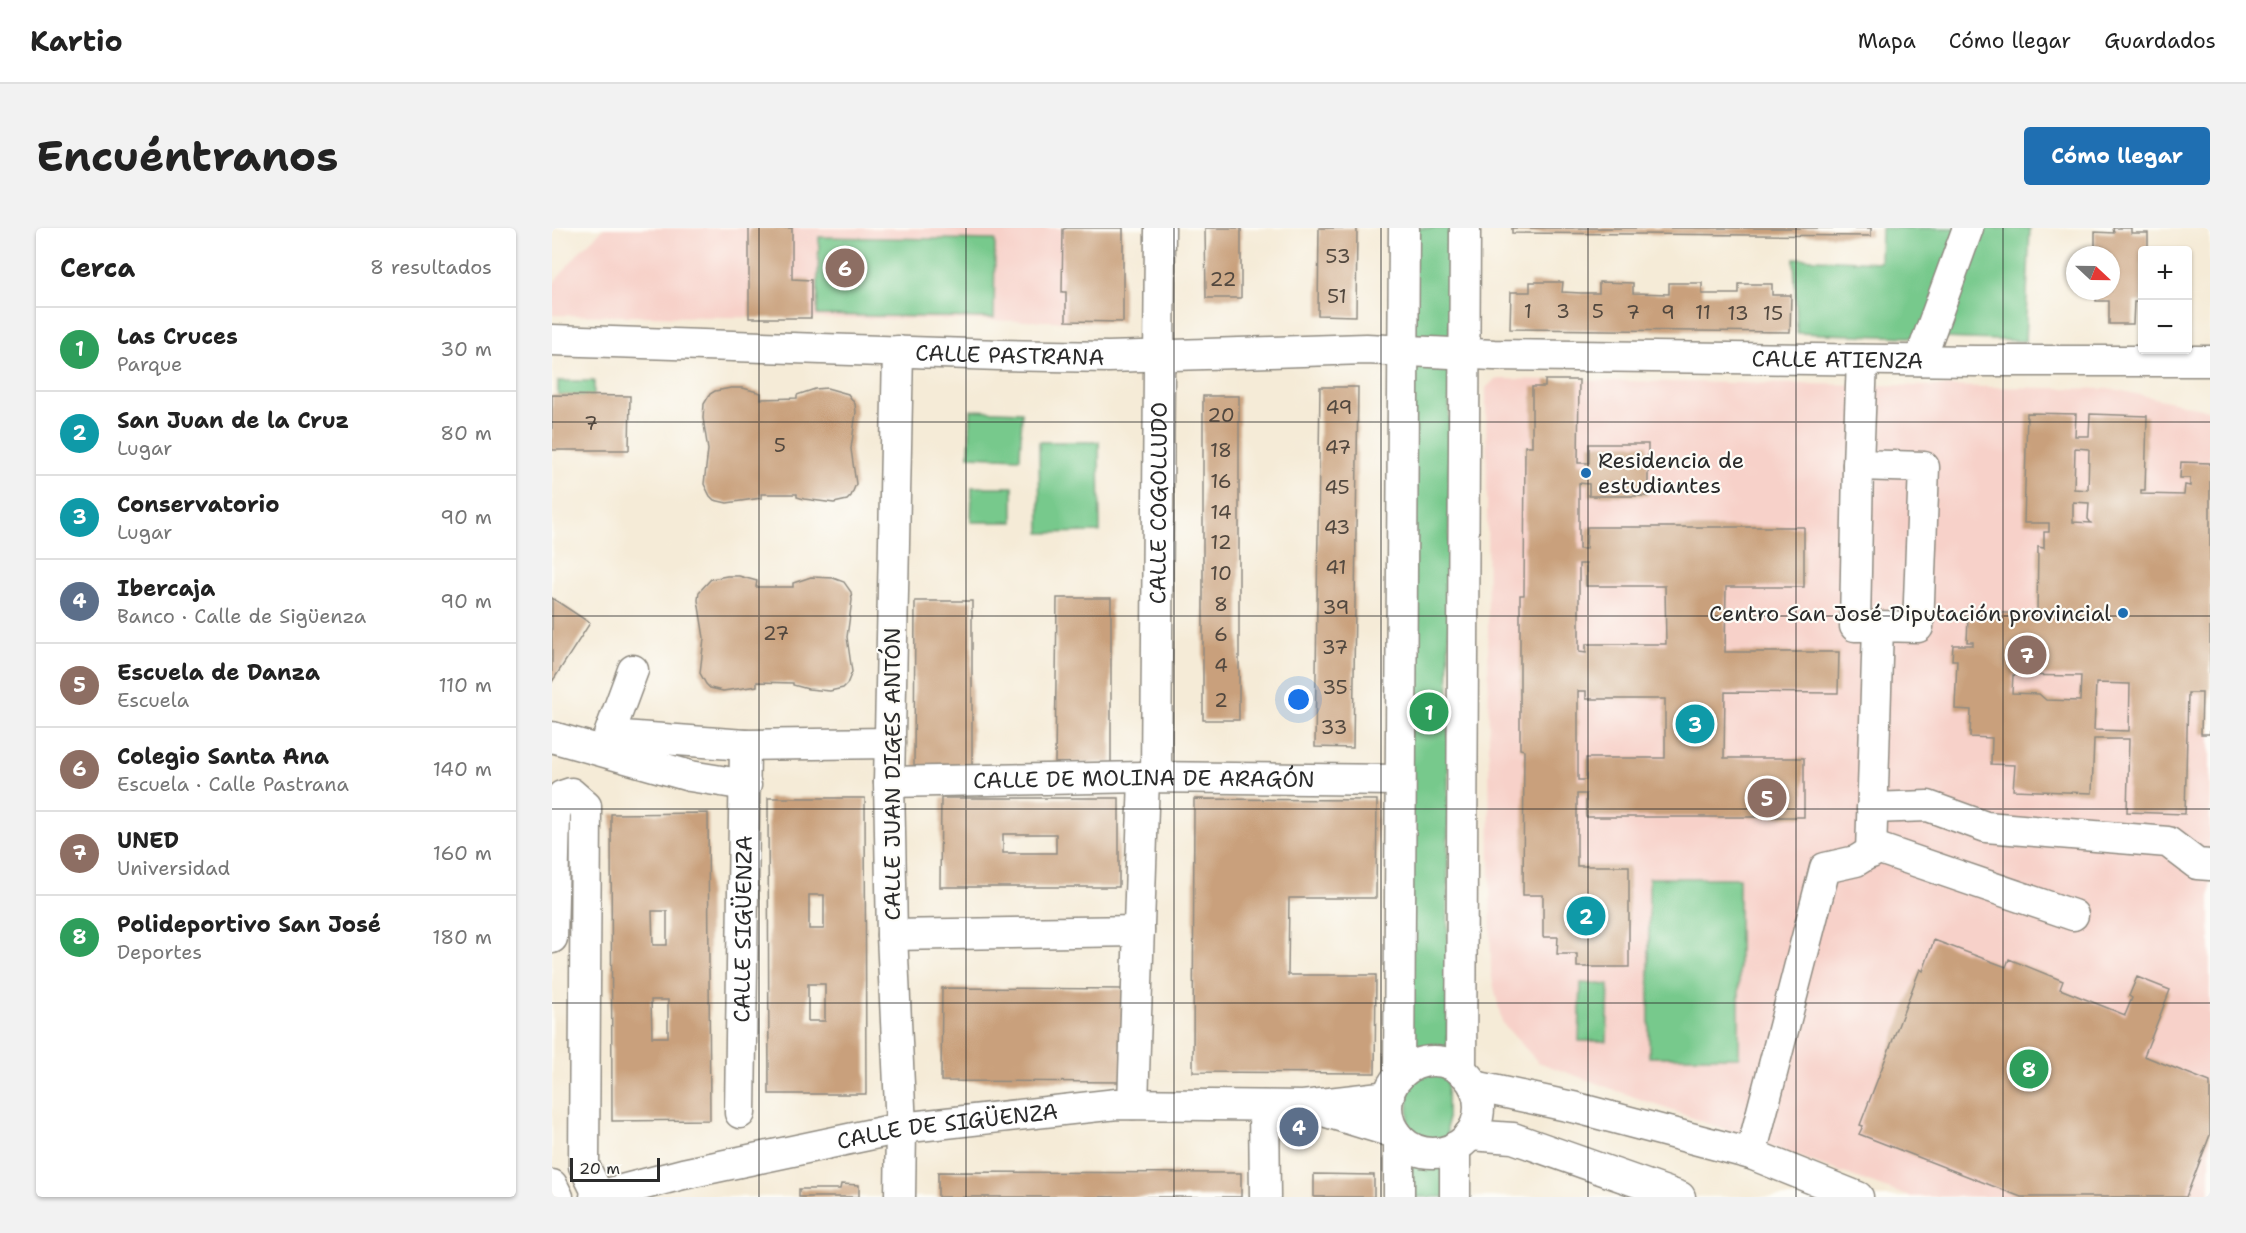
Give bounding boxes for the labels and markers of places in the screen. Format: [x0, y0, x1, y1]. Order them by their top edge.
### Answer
pin: 6 [826, 246, 864, 291]
place label: Residencia de estudiantes [1598, 446, 1744, 500]
marker: Residencia de estudiantes [1579, 466, 1593, 480]
place label: Centro San José Diputación provincial [1709, 599, 2111, 628]
marker: Centro San José Diputación provincial [2116, 606, 2130, 620]
pin: 7 [2008, 632, 2046, 678]
pin: 1 [1410, 690, 1448, 734]
pin: 3 [1676, 702, 1714, 746]
pin: 5 [1748, 776, 1786, 820]
pin: 2 [1566, 894, 1606, 938]
pin: 8 [2010, 1046, 2048, 1092]
pin: 4 [1280, 1104, 1318, 1150]

